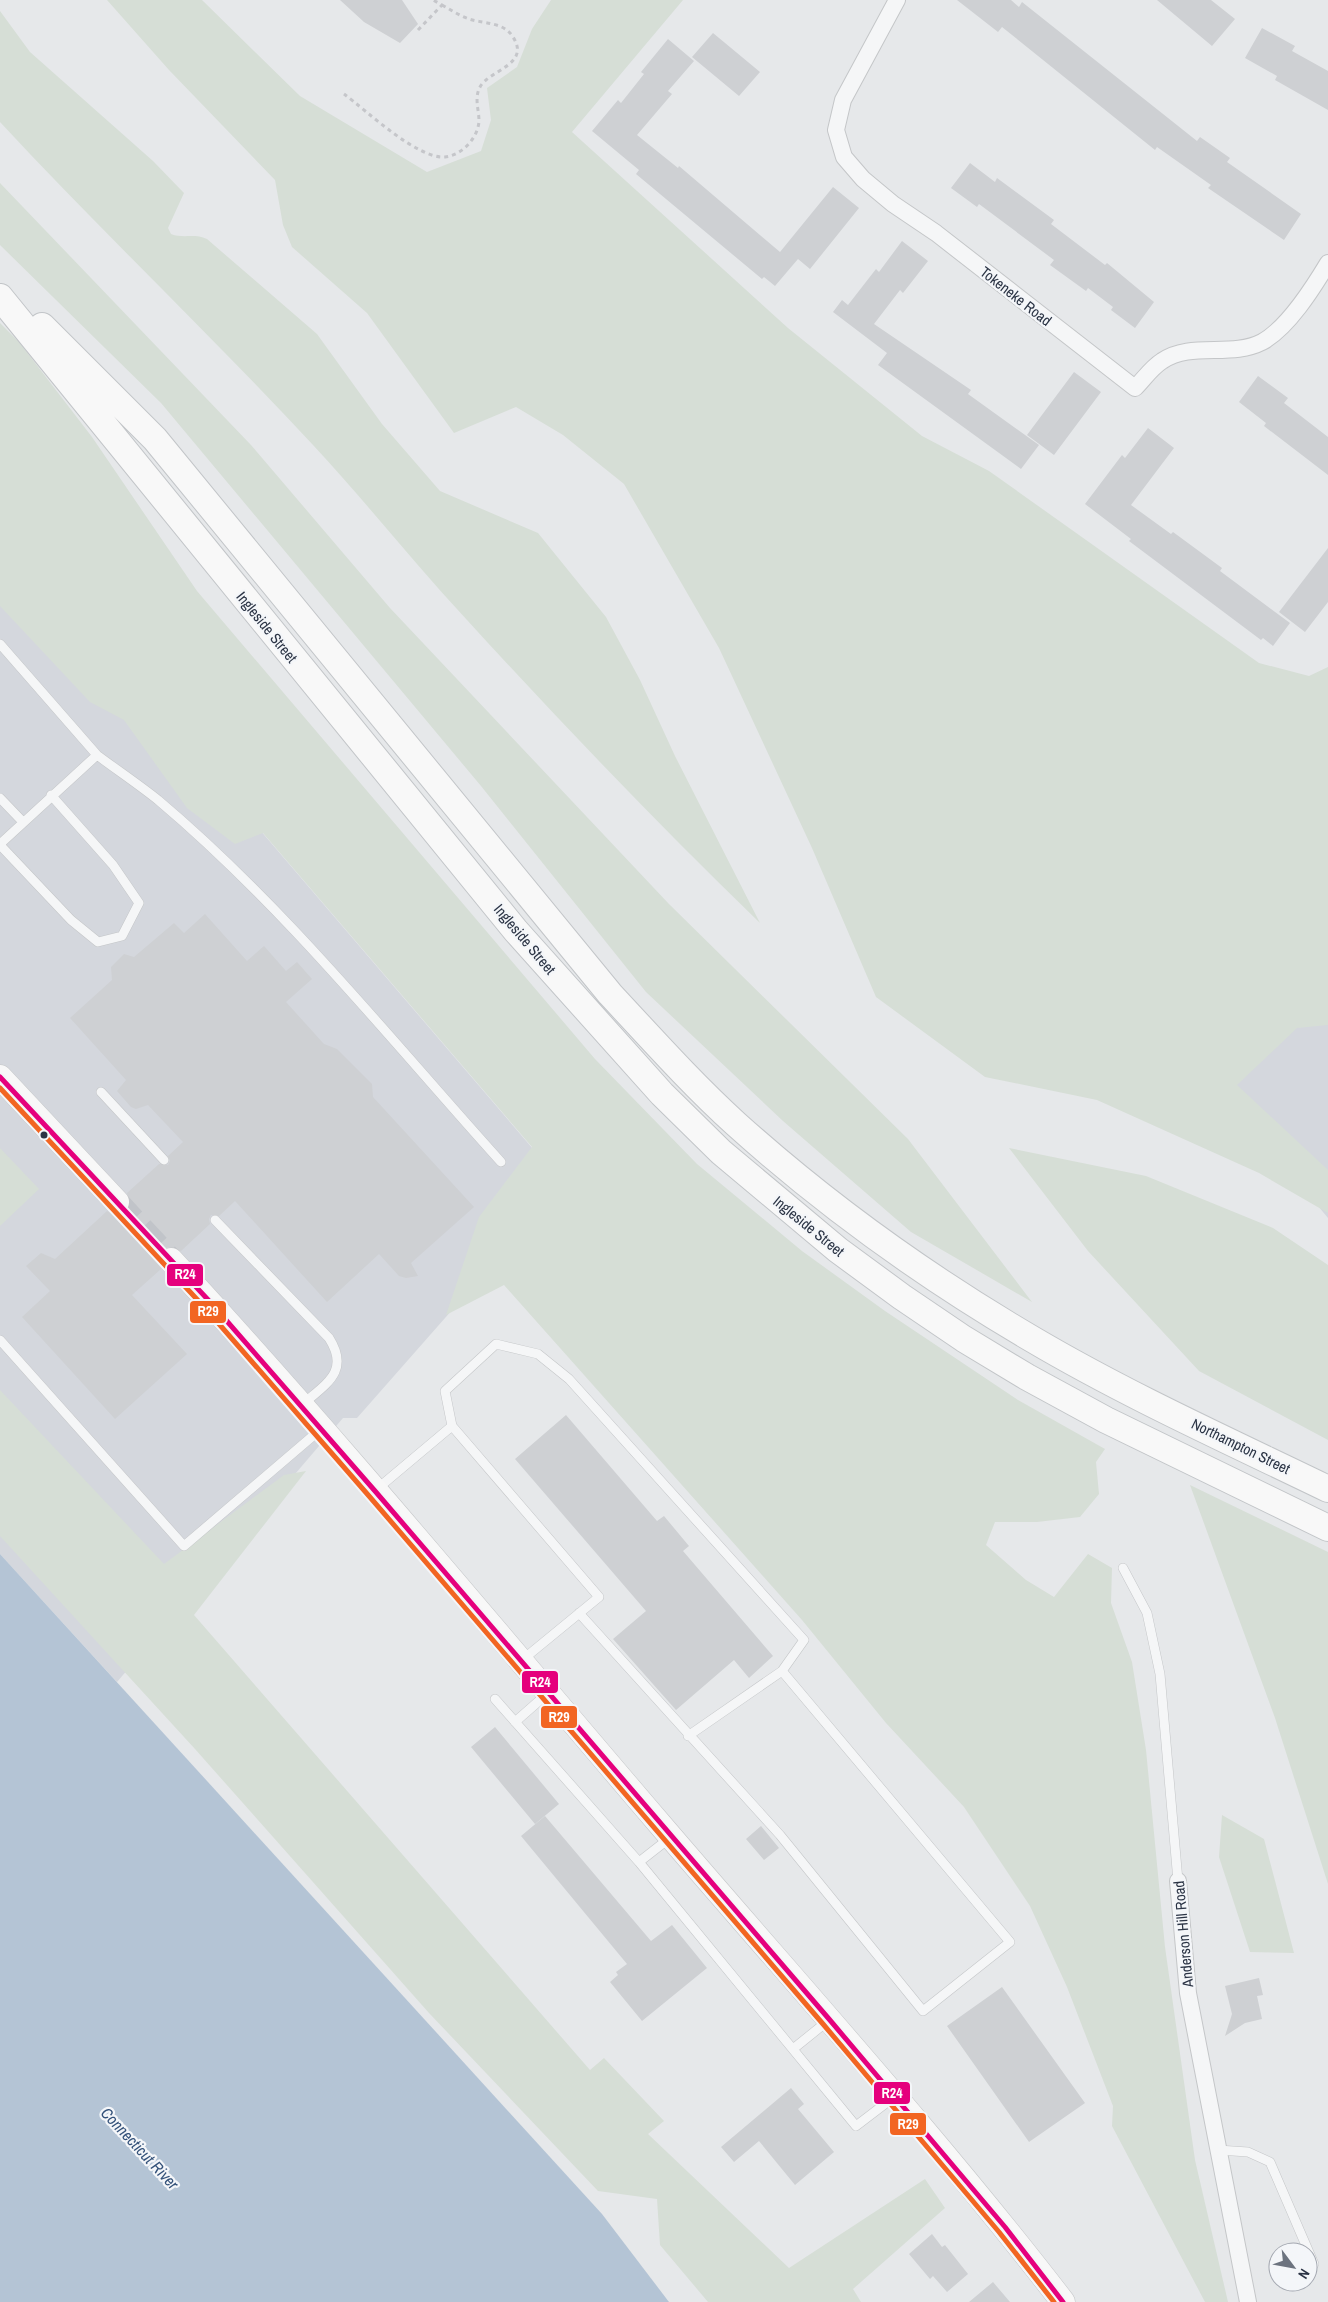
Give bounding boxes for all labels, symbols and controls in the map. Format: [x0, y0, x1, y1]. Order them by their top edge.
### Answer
street label: Tokeneke Road [976, 261, 1056, 331]
street label: Ingleside Street [232, 587, 303, 668]
street label: Ingleside Street [489, 899, 561, 979]
unlabelled marker [39, 1130, 49, 1140]
street label: Ingleside Street [769, 1191, 850, 1262]
line badge: R24 [166, 1263, 204, 1287]
text: R24 [174, 1265, 196, 1283]
line badge: R29 [189, 1300, 227, 1324]
text: R29 [197, 1302, 219, 1320]
street label: Northampton Street [1188, 1413, 1294, 1479]
line badge: R24 [521, 1670, 559, 1694]
text: R24 [529, 1673, 551, 1691]
line badge: R29 [540, 1705, 578, 1729]
text: R29 [548, 1708, 570, 1726]
street label: Anderson Hill Road [1168, 1880, 1198, 1989]
line badge: R24 [873, 2081, 911, 2105]
text: R24 [881, 2084, 903, 2102]
water label: Connecticut River [96, 2102, 184, 2194]
line badge: R29 [889, 2112, 927, 2136]
text: R29 [897, 2115, 919, 2133]
north arrow [1268, 2242, 1318, 2292]
text: N [1294, 2266, 1314, 2282]

